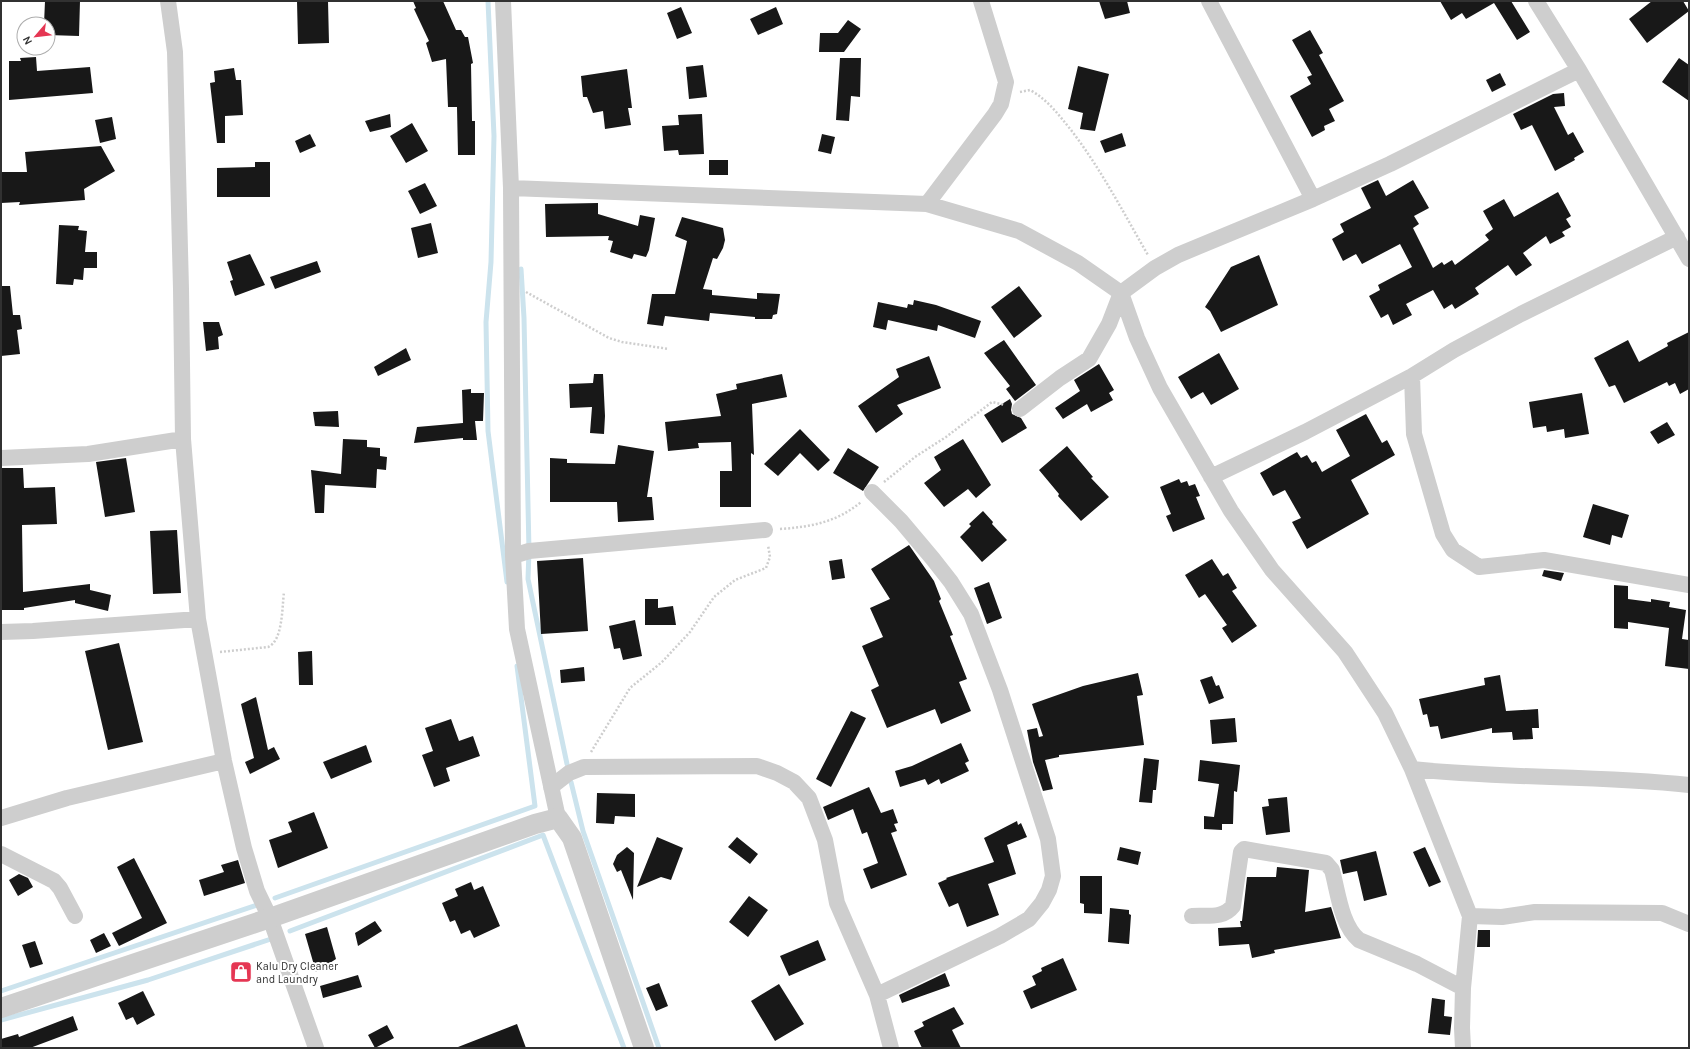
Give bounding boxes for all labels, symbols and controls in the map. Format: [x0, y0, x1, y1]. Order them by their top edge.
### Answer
north arrow [16, 16, 56, 56]
text: N [20, 34, 35, 47]
shop icon: Kalu Dry Cleaner and Laundry [228, 959, 254, 985]
place label: Kalu Dry Cleaner and Laundry [256, 960, 338, 986]

